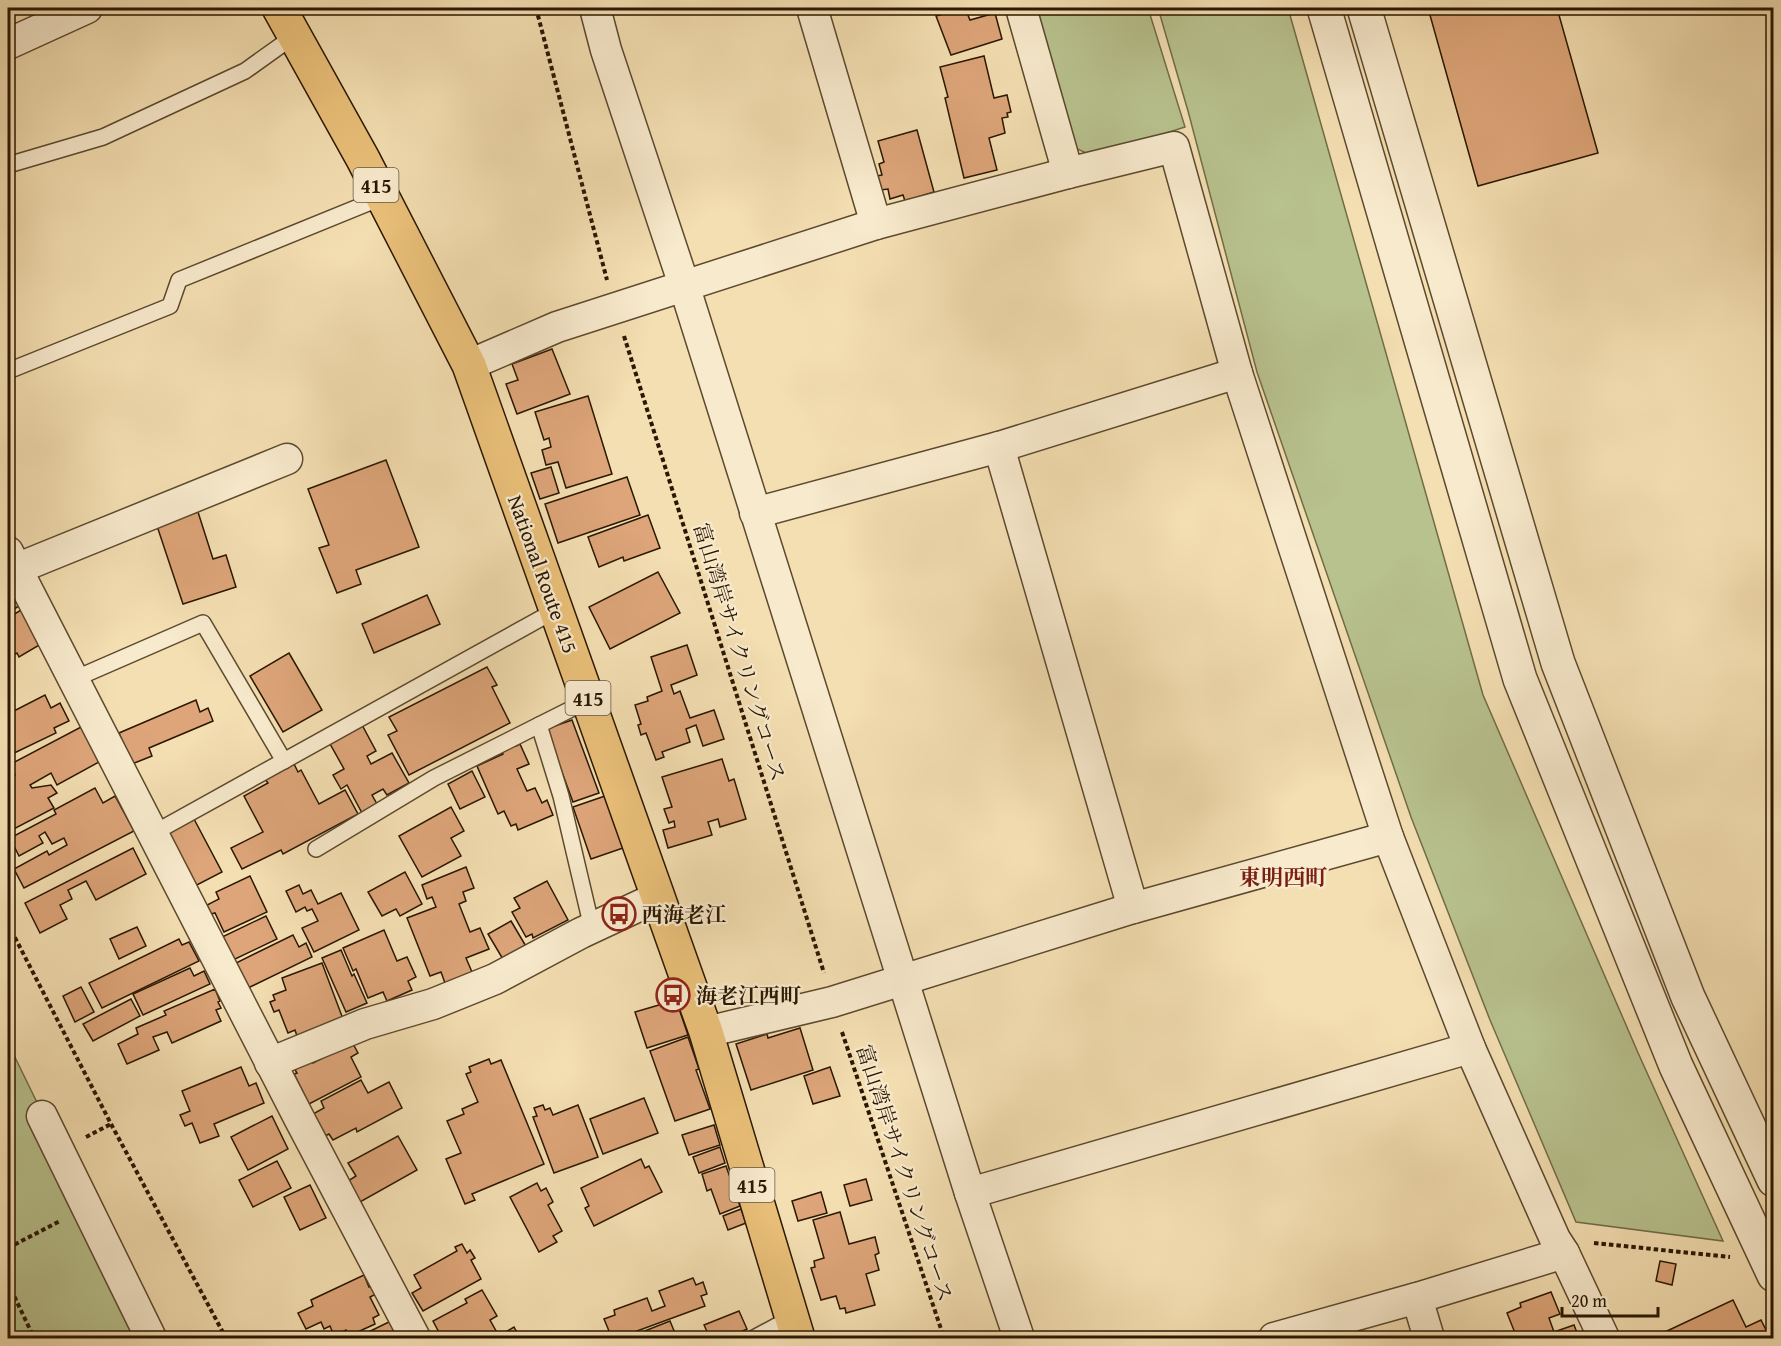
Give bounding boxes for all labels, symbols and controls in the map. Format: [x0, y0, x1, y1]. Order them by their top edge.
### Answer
road number: 415 [354, 168, 398, 202]
street label: National Route 415 [500, 491, 586, 657]
street label: 富山湾岸サイクリングコース [686, 519, 794, 785]
road number: 415 [566, 681, 610, 715]
district label: 東明西町 [1239, 861, 1327, 893]
bus stop icon: 西海老江 [601, 896, 637, 932]
place label: 西海老江 [642, 899, 726, 930]
bus stop icon: 海老江西町 [655, 977, 691, 1013]
place label: 海老江西町 [696, 980, 801, 1011]
street label: 富山湾岸サイクリングコース [849, 1040, 961, 1306]
road number: 415 [730, 1168, 774, 1202]
scale bar [1562, 1280, 1658, 1318]
text: 20 m [1571, 1287, 1607, 1314]

